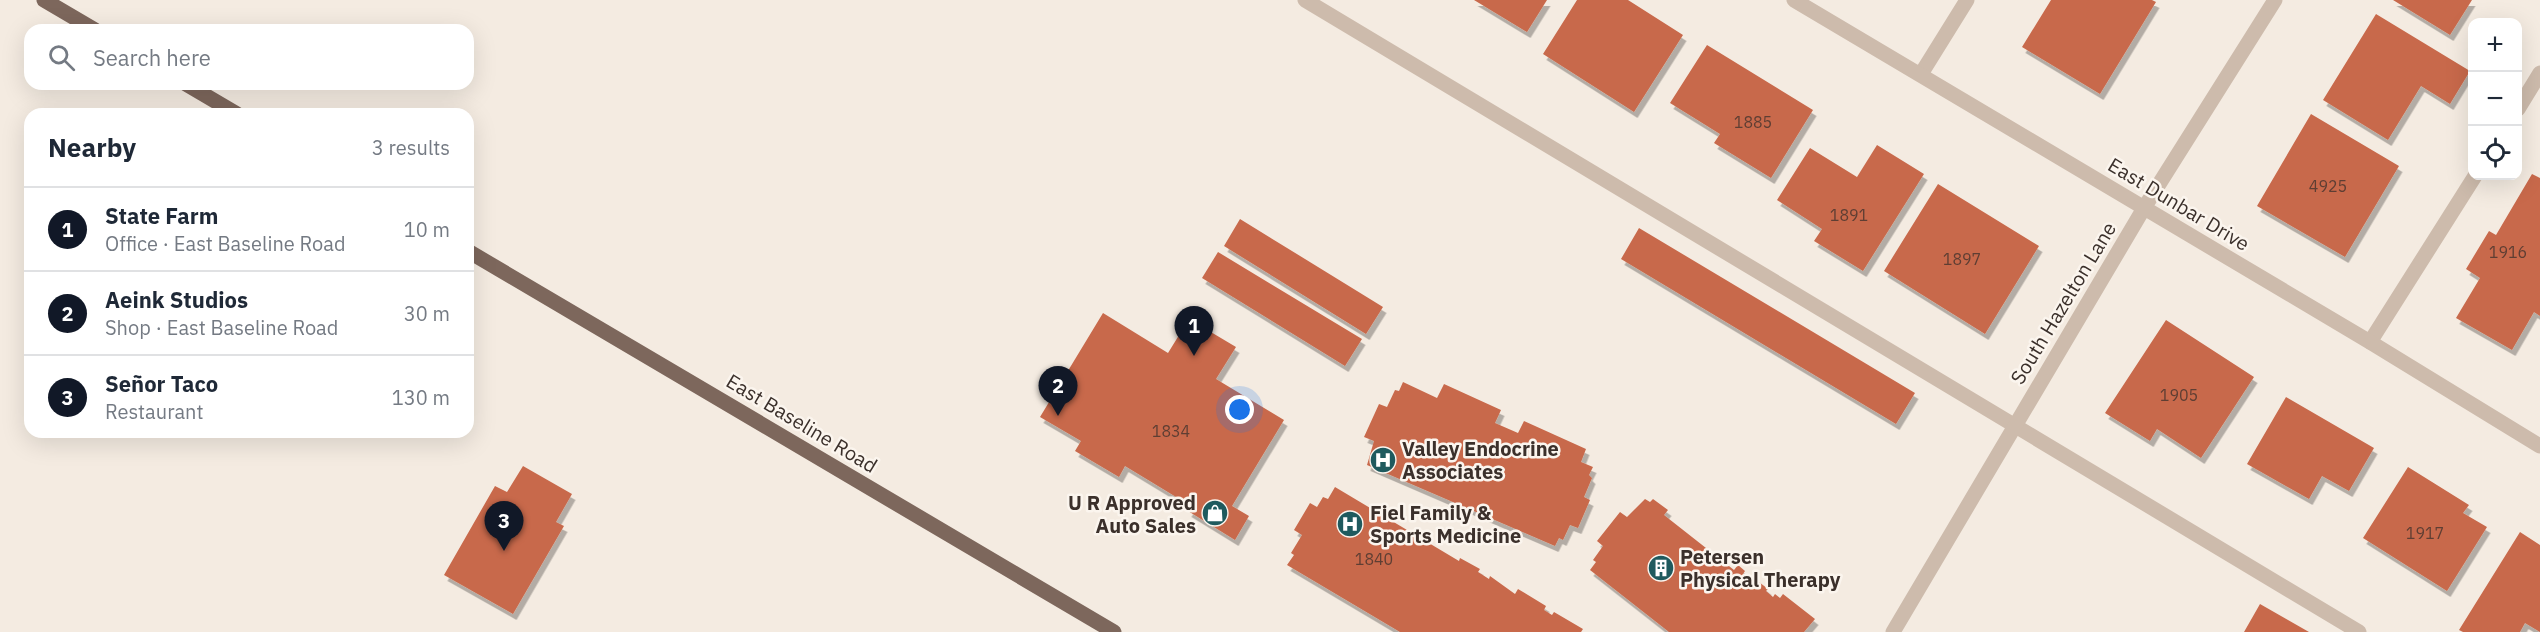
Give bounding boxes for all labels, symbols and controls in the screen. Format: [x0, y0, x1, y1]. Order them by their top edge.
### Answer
map controls [2468, 18, 2522, 180]
button: + [2468, 18, 2522, 72]
search box [24, 24, 474, 90]
icon: search [45, 41, 78, 74]
text: Search here [93, 43, 211, 72]
button: − [2468, 72, 2522, 126]
house number: 1885 [1734, 112, 1772, 132]
button: locate [2468, 126, 2522, 180]
text: Nearby [48, 130, 136, 164]
text: 3 results [372, 134, 450, 161]
street label: East Dunbar Drive [2103, 151, 2255, 257]
house number: 4925 [2309, 176, 2347, 196]
text: State Farm [105, 201, 218, 230]
house number: 1891 [1830, 205, 1868, 225]
text: 1 [62, 216, 74, 243]
text: 10 m [404, 216, 450, 243]
street label: South Hazelton Lane [2004, 217, 2122, 389]
text: Office · East Baseline Road [105, 230, 345, 257]
house number: 1916 [2489, 242, 2527, 262]
house number: 1897 [1943, 249, 1981, 269]
text: Aeink Studios [105, 285, 248, 314]
text: 2 [62, 300, 74, 327]
text: 30 m [404, 300, 450, 327]
pin: 1 [1174, 306, 1214, 356]
text: Shop · East Baseline Road [105, 314, 338, 341]
pin: 2 [1038, 366, 1078, 416]
street label: East Baseline Road [721, 367, 883, 479]
text: Señor Taco [105, 369, 218, 398]
text: 3 [62, 384, 74, 411]
text: 130 m [392, 384, 450, 411]
house number: 1905 [2160, 385, 2198, 405]
your location [1225, 395, 1254, 424]
text: Restaurant [105, 398, 203, 425]
house number: 1834 [1152, 421, 1190, 441]
place label: Valley Endocrine Associates [1402, 435, 1559, 485]
hospital icon: Valley Endocrine Associates [1368, 445, 1398, 475]
place label: U R Approved Auto Sales [1068, 489, 1196, 539]
shop icon: U R Approved Auto Sales [1200, 498, 1230, 528]
place label: Fiel Family & Sports Medicine [1370, 499, 1521, 549]
pin: 3 [484, 502, 524, 551]
hospital icon: Fiel Family & Sports Medicine [1335, 509, 1365, 539]
house number: 1917 [2406, 523, 2444, 543]
place label: Petersen Physical Therapy [1680, 543, 1841, 593]
house number: 1840 [1355, 549, 1393, 569]
building icon: Petersen Physical Therapy [1646, 553, 1676, 583]

